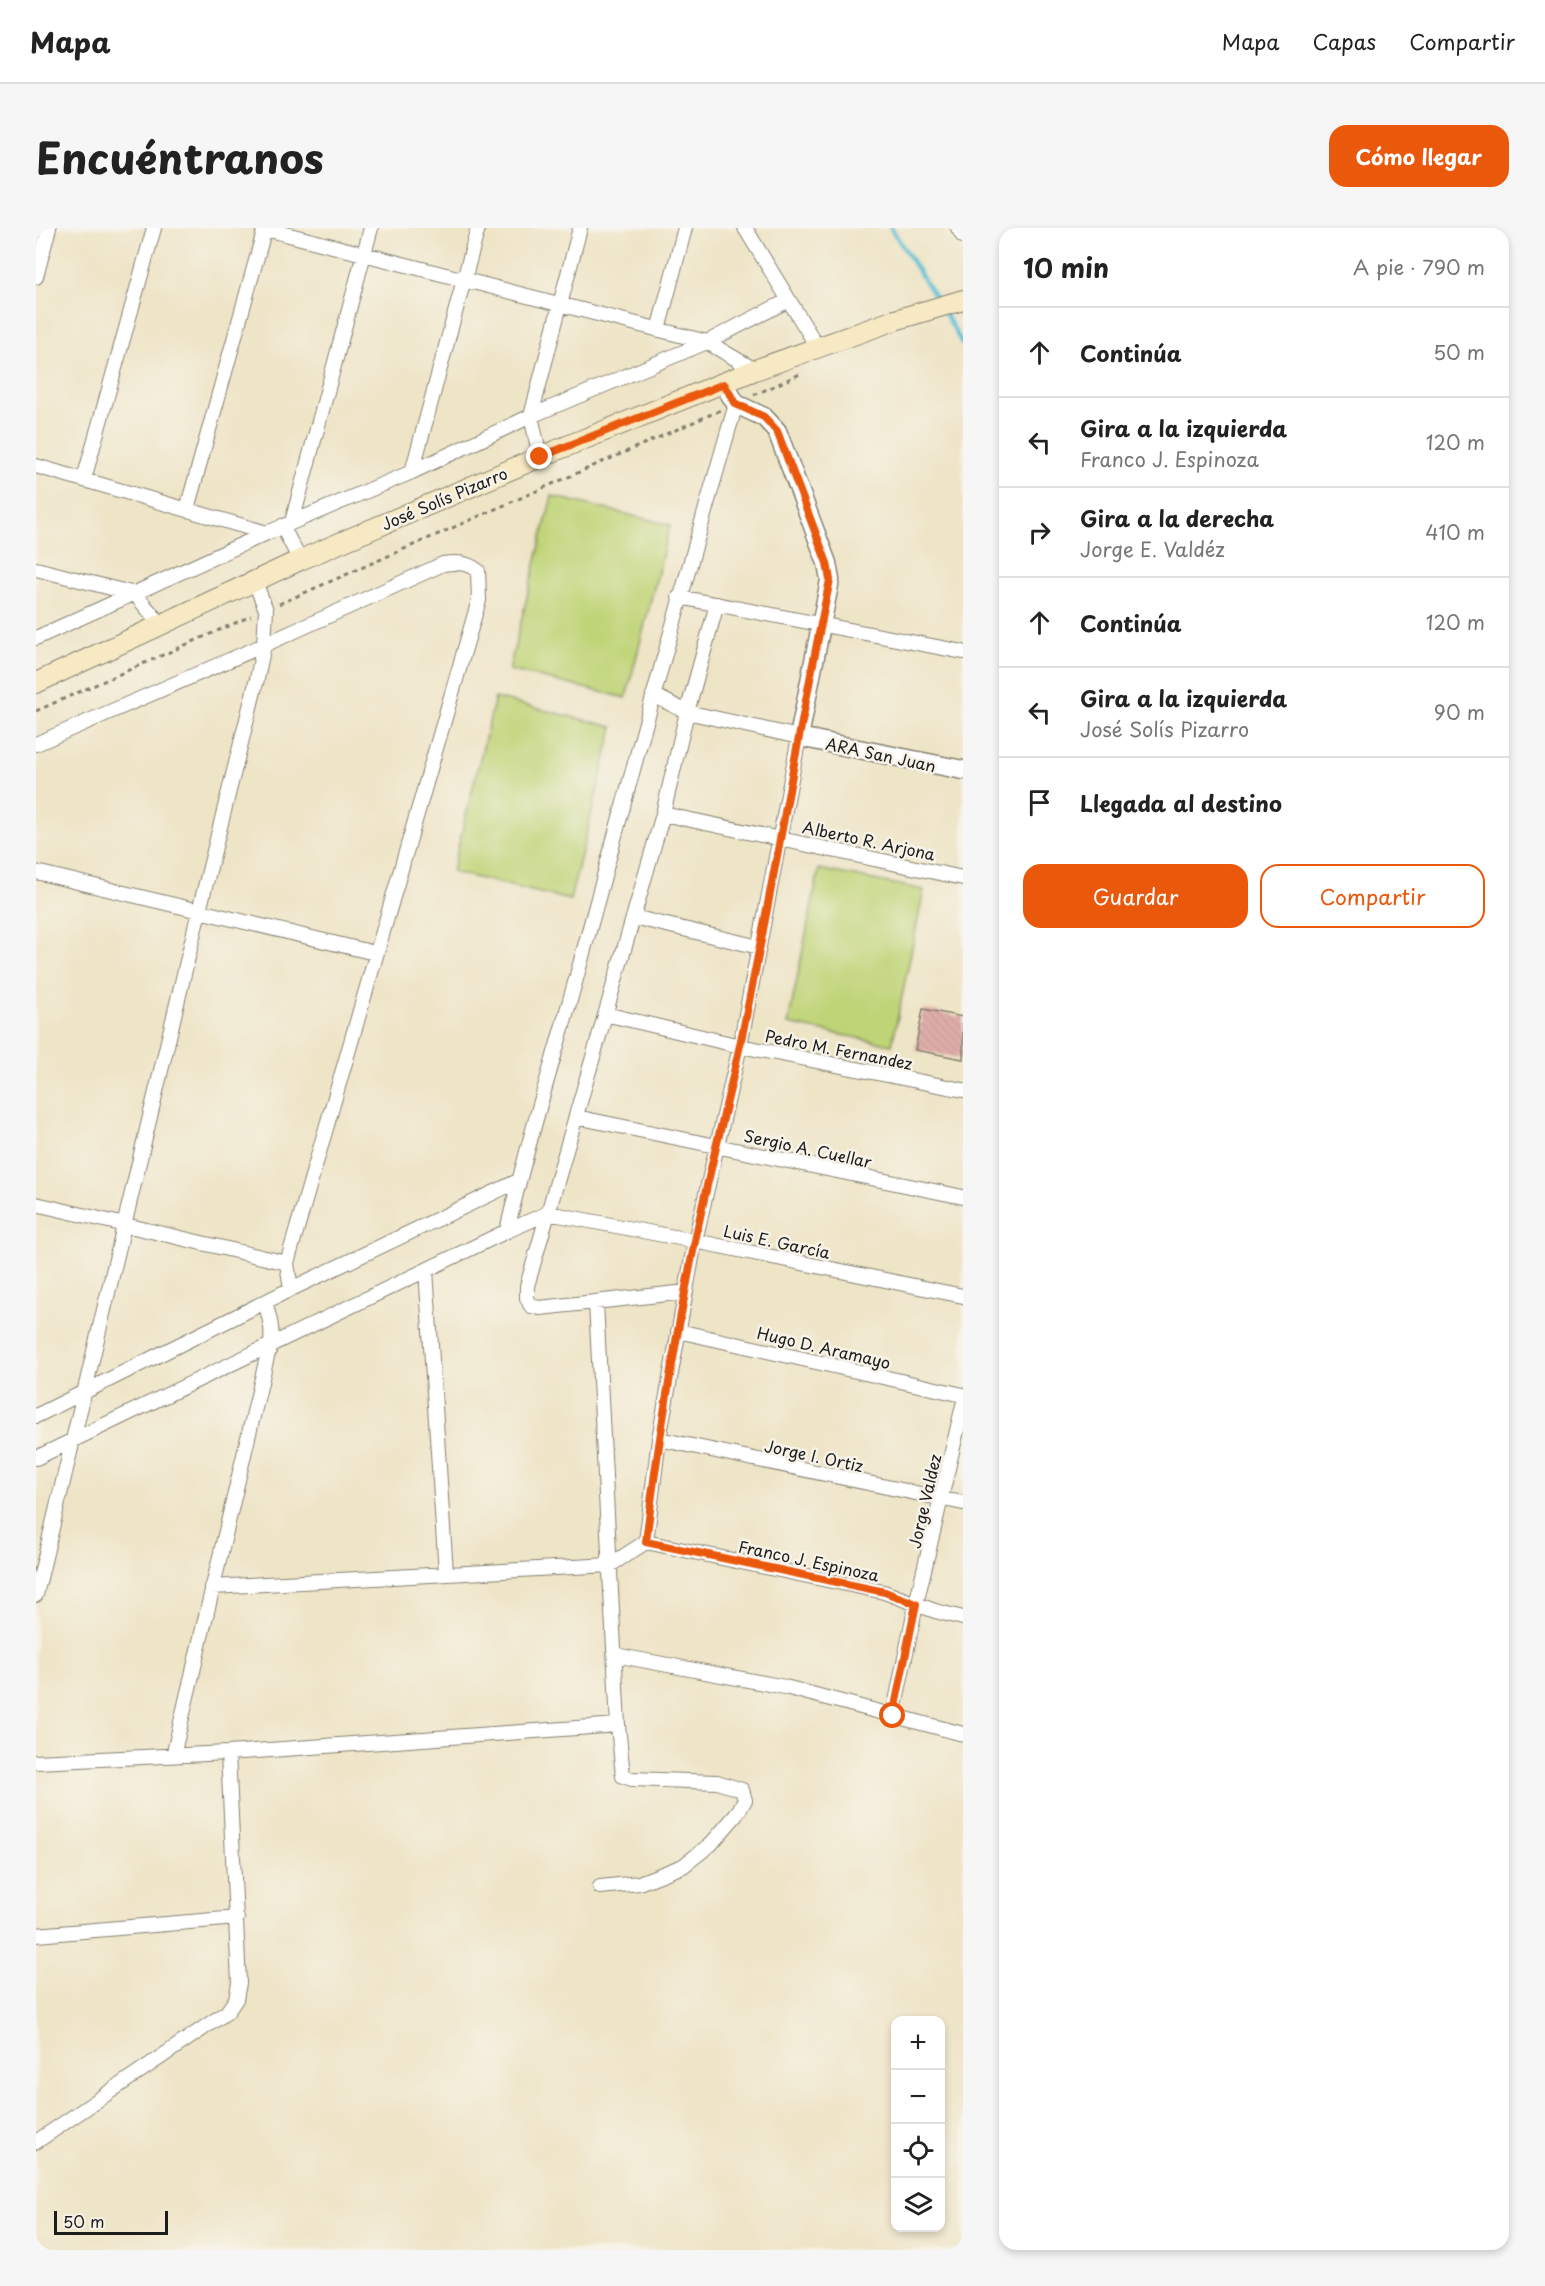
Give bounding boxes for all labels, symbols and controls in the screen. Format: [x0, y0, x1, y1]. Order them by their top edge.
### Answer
text: Mapa [30, 20, 111, 63]
text: Mapa [1222, 25, 1280, 57]
text: Capas [1313, 25, 1376, 57]
text: Compartir [1409, 25, 1515, 57]
text: Encuéntranos [36, 125, 324, 188]
button: Cómo llegar [1329, 125, 1509, 187]
text: 10 min [1023, 248, 1109, 287]
text: A pie · 790 m [1353, 252, 1485, 282]
icon: ahead [1023, 336, 1056, 369]
text: Continúa [1080, 336, 1182, 369]
text: 50 m [1433, 337, 1485, 367]
text: Gira a la izquierda [1080, 411, 1287, 444]
icon: left [1023, 426, 1056, 459]
text: 120 m [1426, 427, 1485, 457]
route end [526, 443, 552, 469]
text: Franco J. Espinoza [1080, 444, 1259, 474]
street label: José Solís Pizarro [377, 460, 511, 535]
text: Gira a la derecha [1080, 501, 1274, 534]
icon: right [1023, 516, 1056, 549]
text: 410 m [1425, 517, 1485, 547]
text: Jorge E. Valdéz [1080, 534, 1225, 564]
icon: ahead [1023, 606, 1056, 639]
text: Continúa [1080, 606, 1182, 639]
text: 120 m [1426, 607, 1485, 637]
text: Gira a la izquierda [1080, 681, 1287, 714]
icon: left [1023, 696, 1056, 729]
text: 90 m [1434, 697, 1485, 727]
text: José Solís Pizarro [1080, 714, 1249, 744]
street label: ARA San Juan [824, 731, 938, 777]
icon: arrive [1023, 786, 1056, 819]
text: Llegada al destino [1080, 786, 1282, 819]
street label: Alberto R. Arjona [800, 814, 938, 866]
button: Guardar [1023, 864, 1248, 928]
button: Compartir [1260, 864, 1485, 928]
street label: Pedro M. Fernandez [763, 1023, 915, 1075]
street label: Sergio A. Cuellar [742, 1123, 875, 1173]
street label: Luis E. García [721, 1218, 833, 1264]
street label: Hugo D. Aramayo [755, 1320, 893, 1374]
street label: Jorge I. Ortiz [762, 1433, 866, 1477]
street label: Jorge Valdez [901, 1451, 947, 1551]
street label: Franco J. Espinoza [737, 1533, 882, 1587]
route start [879, 1702, 905, 1728]
map controls [891, 2016, 945, 2232]
button: + [891, 2016, 945, 2070]
button: − [891, 2070, 945, 2124]
button: locate [891, 2124, 945, 2178]
button: layers [891, 2178, 945, 2232]
scale bar [54, 2208, 168, 2236]
text: 50 m [63, 2209, 104, 2233]

